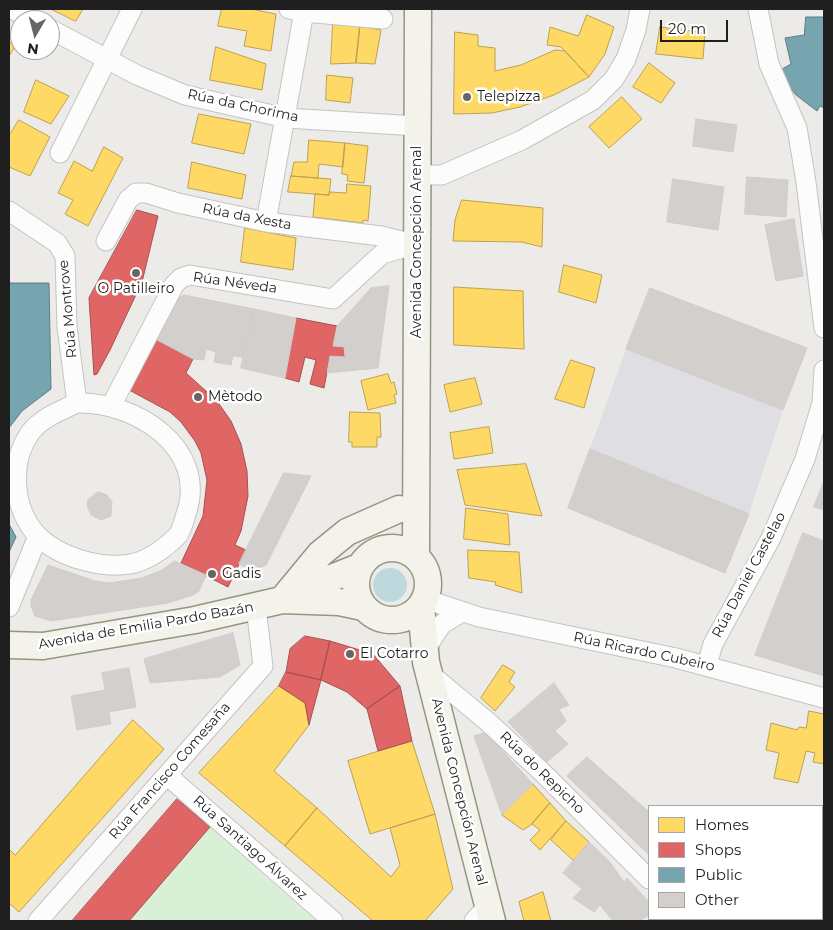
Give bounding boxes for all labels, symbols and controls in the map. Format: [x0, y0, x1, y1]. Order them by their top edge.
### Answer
north arrow [10, 10, 60, 60]
scale bar [663, 10, 730, 42]
text: 20 m [668, 19, 706, 38]
text: N [26, 39, 40, 59]
street label: Rúa da Chorima [186, 86, 300, 126]
place label: Telepizza [477, 89, 541, 105]
marker: Telepizza [461, 91, 473, 103]
street label: Avenida Concepción Arenal [409, 146, 425, 338]
street label: Rúa da Xesta [201, 200, 293, 234]
street label: Rúa Montrove [55, 259, 81, 359]
marker: O Patilleiro [130, 267, 142, 279]
street label: Rúa Néveda [192, 269, 278, 297]
place label: O Patilleiro [98, 281, 174, 297]
place label: Mètodo [208, 389, 262, 405]
marker: Mètodo [192, 391, 204, 403]
street label: Rúa Daniel Castelao [709, 509, 789, 641]
place label: Gadis [222, 566, 261, 582]
marker: Gadis [206, 568, 218, 580]
street label: Avenida de Emilia Pardo Bazán [37, 599, 255, 653]
street label: Rúa Ricardo Cubeiro [572, 629, 716, 675]
place label: El Cotarro [360, 646, 429, 662]
marker: El Cotarro [344, 648, 356, 660]
street label: Avenida Concepción Arenal [428, 697, 490, 887]
street label: Rúa Francisco Comesaña [106, 699, 234, 843]
street label: Rúa do Repicho [496, 728, 588, 818]
street label: Rúa Santiago Álvarez [189, 792, 311, 904]
legend [648, 805, 823, 920]
text: Homes [695, 815, 749, 834]
text: Shops [695, 840, 741, 859]
text: Public [695, 865, 743, 884]
text: Other [695, 890, 739, 909]

